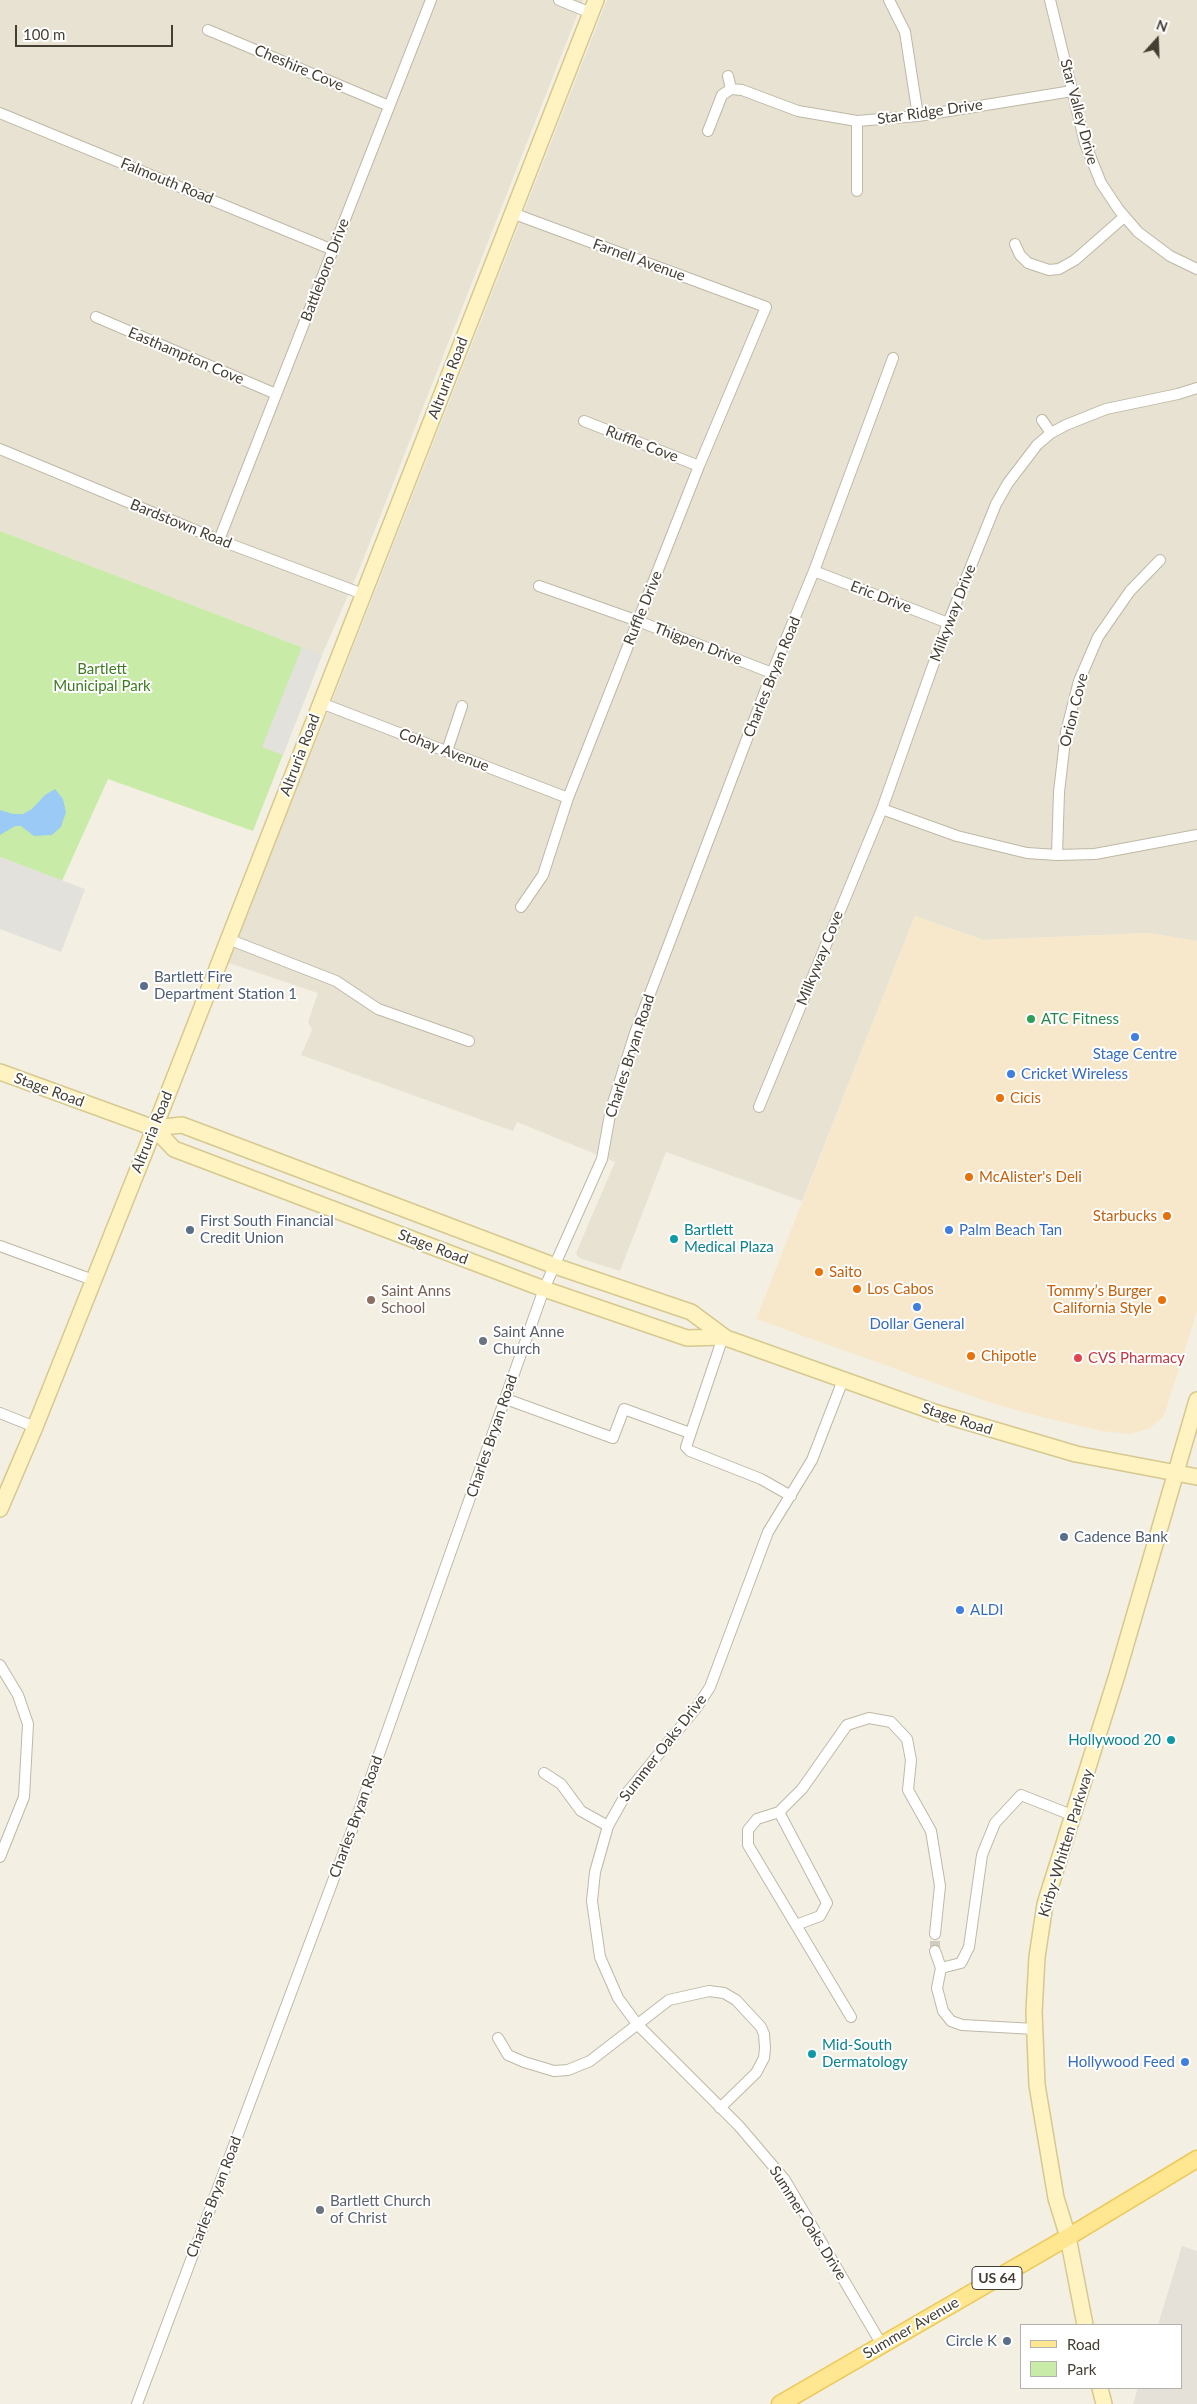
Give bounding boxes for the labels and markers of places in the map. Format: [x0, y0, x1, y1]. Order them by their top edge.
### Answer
place label: Bartlett Fire Department Station 1 [154, 968, 297, 1003]
marker: Bartlett Fire Department Station 1 [138, 980, 150, 992]
place label: ATC Fitness [1041, 1010, 1119, 1028]
marker: ATC Fitness [1025, 1013, 1037, 1025]
marker: Stage Centre [1129, 1031, 1141, 1043]
place label: Stage Centre [1093, 1045, 1177, 1063]
place label: Cricket Wireless [1021, 1065, 1128, 1083]
marker: Cricket Wireless [1005, 1068, 1017, 1080]
place label: Cicis [1010, 1089, 1041, 1107]
marker: Cicis [994, 1092, 1006, 1104]
place label: McAlister's Deli [979, 1168, 1082, 1186]
marker: McAlister's Deli [963, 1171, 975, 1183]
place label: Starbucks [1093, 1207, 1157, 1225]
marker: Starbucks [1161, 1210, 1173, 1222]
place label: First South Financial Credit Union [200, 1212, 334, 1247]
place label: Bartlett Medical Plaza [684, 1221, 774, 1256]
place label: Palm Beach Tan [959, 1221, 1062, 1239]
marker: First South Financial Credit Union [184, 1224, 196, 1236]
marker: Palm Beach Tan [943, 1224, 955, 1236]
marker: Bartlett Medical Plaza [668, 1233, 680, 1245]
place label: Saito [829, 1263, 862, 1281]
marker: Saito [813, 1266, 825, 1278]
place label: Los Cabos [867, 1280, 934, 1298]
place label: Saint Anns School [381, 1282, 451, 1317]
place label: Tommy’s Burger California Style [1047, 1282, 1152, 1317]
marker: Los Cabos [851, 1283, 863, 1295]
marker: Saint Anns School [365, 1294, 377, 1306]
marker: Tommy’s Burger California Style [1156, 1294, 1168, 1306]
marker: Dollar General [911, 1301, 923, 1313]
place label: Dollar General [869, 1315, 965, 1333]
place label: Saint Anne Church [493, 1323, 564, 1358]
marker: Saint Anne Church [477, 1335, 489, 1347]
place label: Chipotle [981, 1347, 1037, 1365]
place label: CVS Pharmacy [1088, 1349, 1185, 1367]
marker: Chipotle [965, 1350, 977, 1362]
marker: CVS Pharmacy [1072, 1352, 1084, 1364]
place label: Cadence Bank [1074, 1528, 1168, 1546]
marker: Cadence Bank [1058, 1531, 1070, 1543]
place label: ALDI [970, 1601, 1003, 1619]
marker: ALDI [954, 1604, 966, 1616]
place label: Hollywood 20 [1068, 1731, 1161, 1749]
marker: Hollywood 20 [1165, 1734, 1177, 1746]
place label: Mid-South Dermatology [822, 2036, 908, 2071]
marker: Mid-South Dermatology [806, 2048, 818, 2060]
place label: Hollywood Feed [1067, 2053, 1175, 2071]
marker: Hollywood Feed [1179, 2056, 1191, 2068]
place label: Bartlett Church of Christ [330, 2192, 431, 2227]
marker: Bartlett Church of Christ [314, 2204, 326, 2216]
place label: Circle K [946, 2332, 997, 2350]
marker: Circle K [1001, 2335, 1013, 2347]

